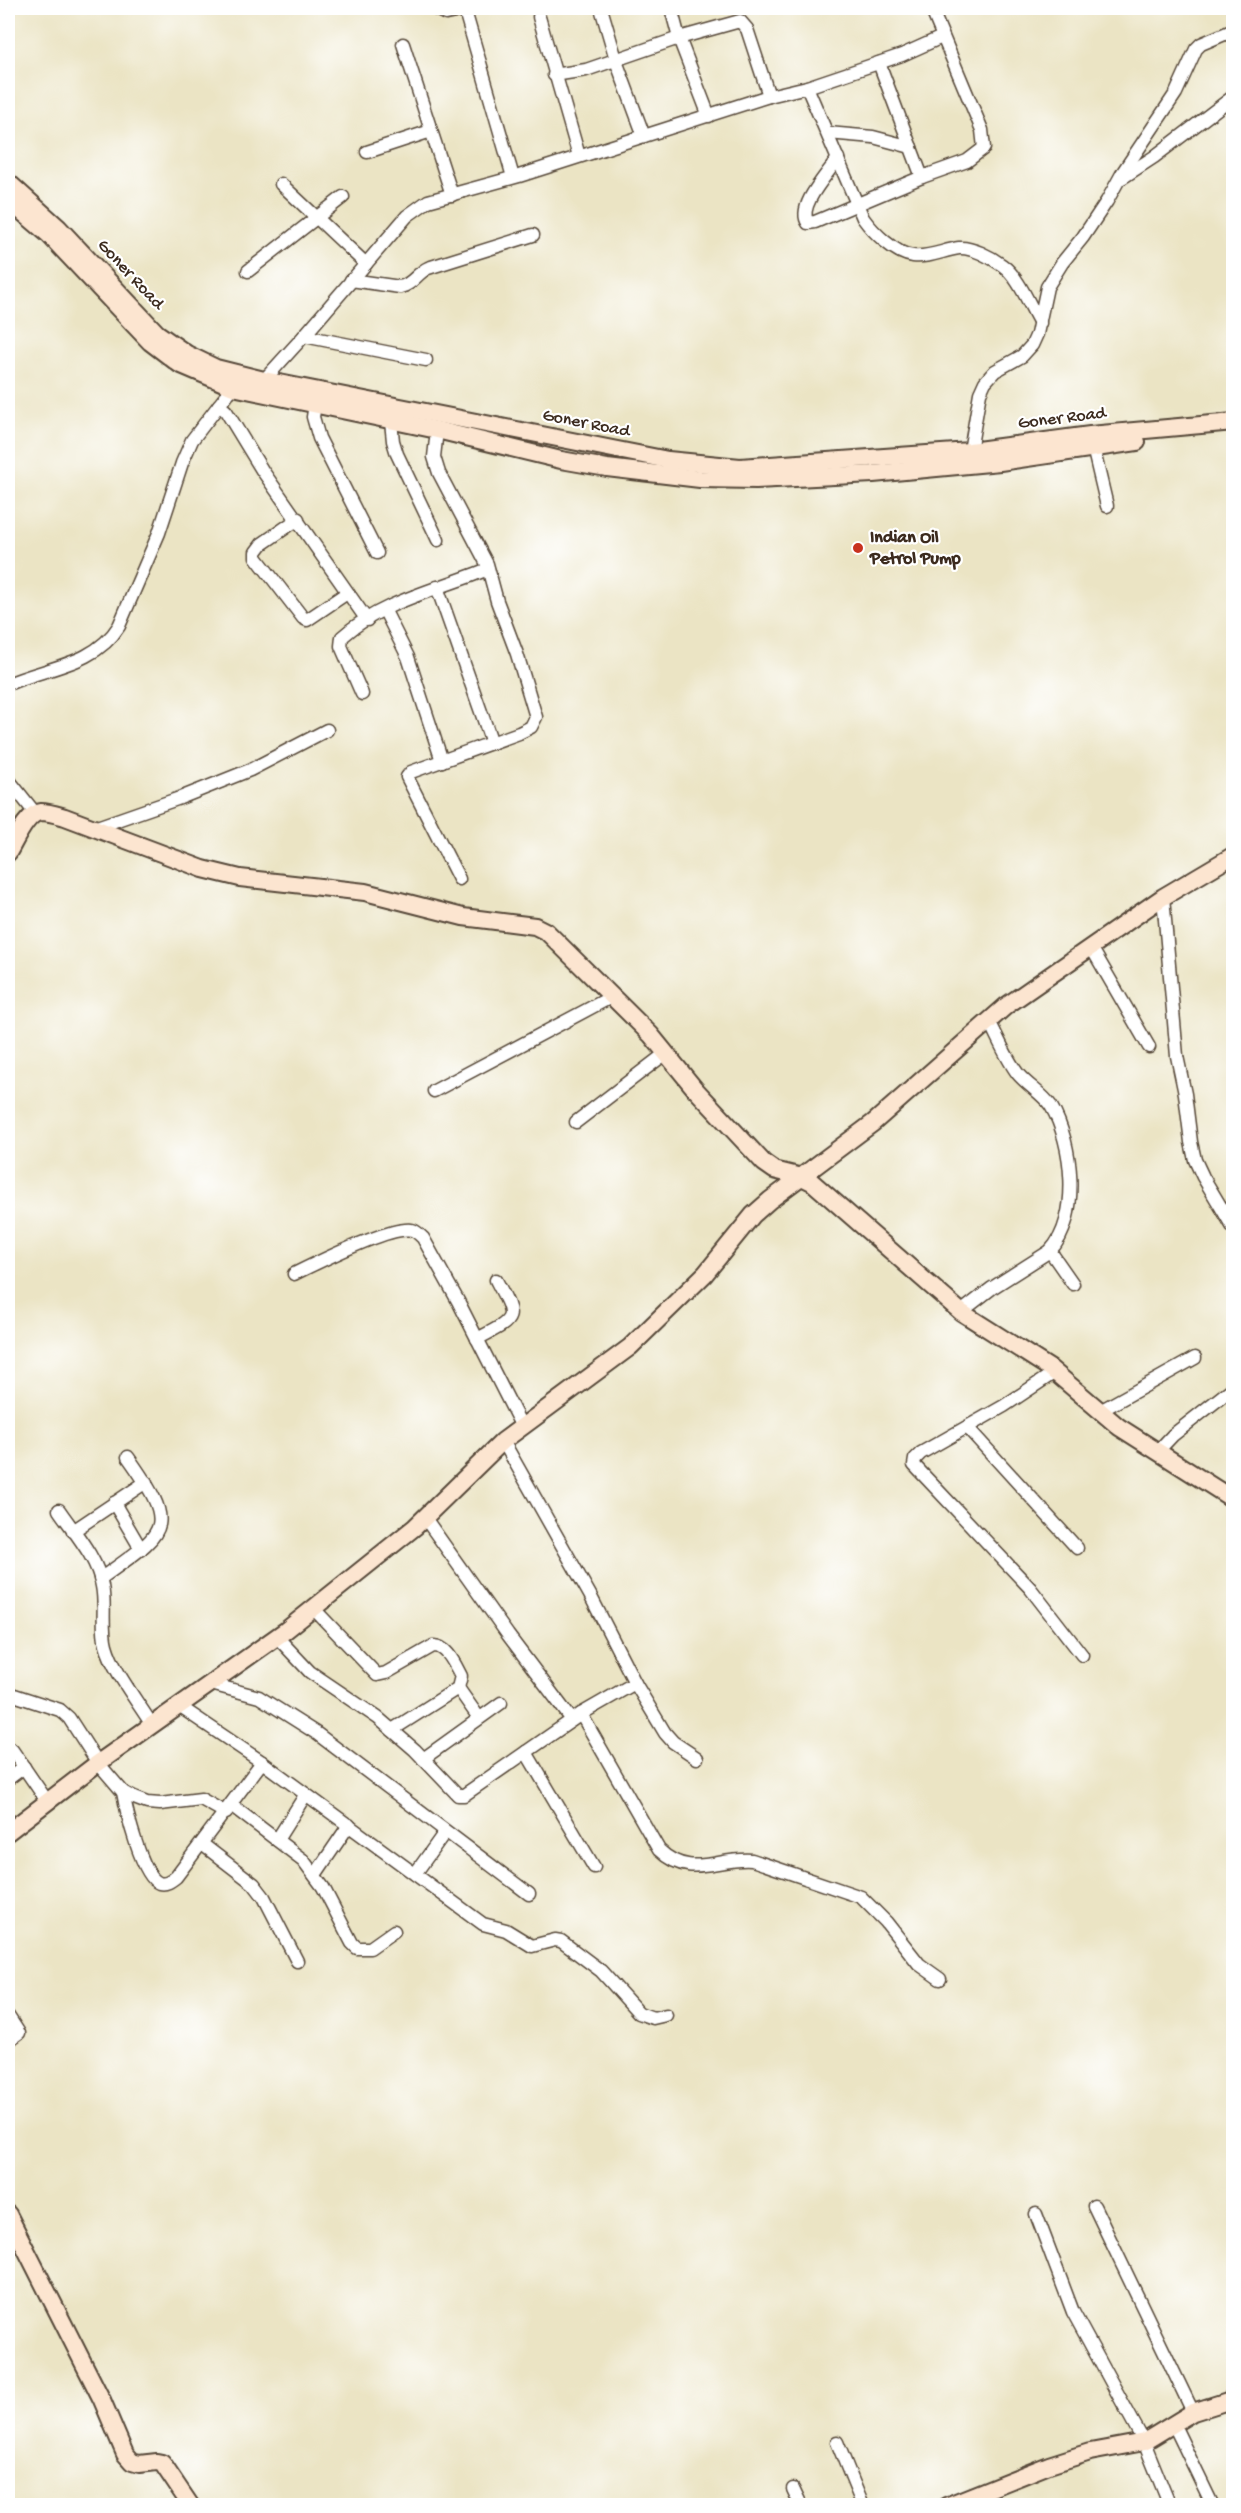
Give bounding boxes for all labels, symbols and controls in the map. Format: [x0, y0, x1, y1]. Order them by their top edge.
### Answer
street label: Goner Road [92, 235, 169, 316]
street label: Goner Road [1017, 403, 1109, 435]
street label: Goner Road [541, 405, 633, 443]
place label: Indian Oil Petrol Pump [869, 528, 961, 570]
marker: Indian Oil Petrol Pump [851, 541, 865, 555]

